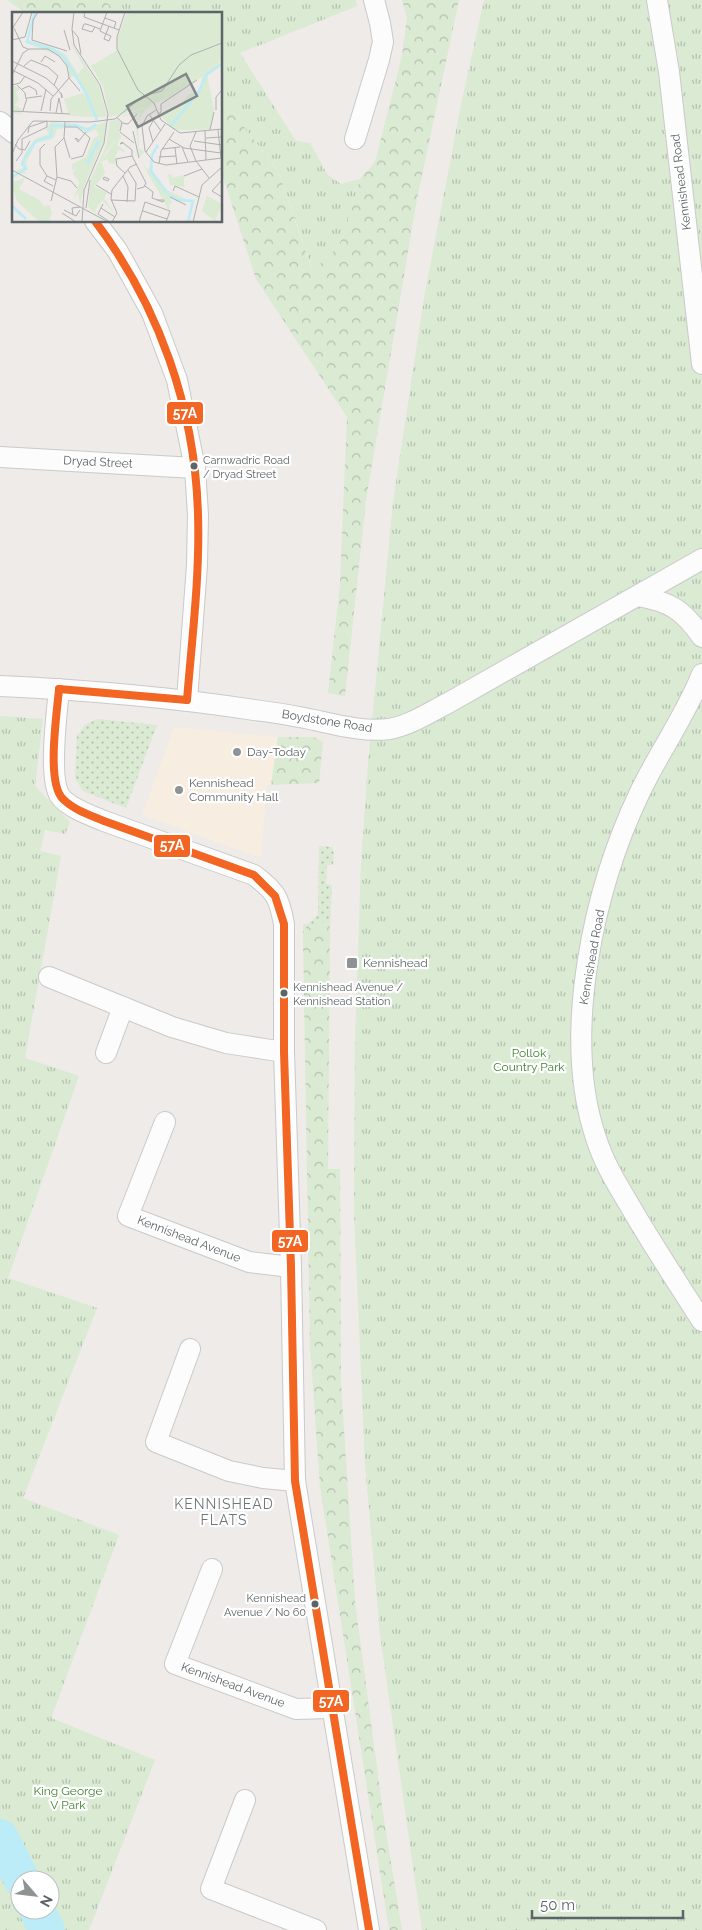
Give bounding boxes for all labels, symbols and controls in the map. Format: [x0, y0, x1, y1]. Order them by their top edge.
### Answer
inset map [12, 12, 222, 222]
street label: Kennishead Road [668, 133, 694, 231]
line badge: 57A [166, 401, 204, 425]
text: 57A [173, 405, 198, 421]
street label: Dryad Street [63, 453, 133, 471]
place label: Carnwadric Road / Dryad Street [203, 454, 290, 481]
marker: Carnwadric Road / Dryad Street [189, 461, 199, 471]
street label: Boydstone Road [281, 707, 373, 735]
place label: Day-Today [247, 745, 306, 759]
marker: Day-Today [231, 746, 243, 758]
place label: Kennishead Community Hall [189, 776, 279, 804]
marker: Kennishead Community Hall [173, 784, 185, 796]
line badge: 57A [153, 834, 191, 858]
text: 57A [160, 837, 185, 853]
street label: Kennishead Road [577, 908, 607, 1006]
marker: Kennishead [345, 956, 359, 970]
place label: Kennishead [363, 956, 428, 970]
place label: Kennishead Avenue / Kennishead Station [293, 981, 403, 1008]
marker: Kennishead Avenue / Kennishead Station [279, 988, 289, 998]
park label: Pollok Country Park [493, 1046, 565, 1074]
street label: Kennishead Avenue [135, 1213, 243, 1265]
line badge: 57A [271, 1229, 309, 1253]
text: 57A [278, 1233, 303, 1249]
district label: KENNISHEAD FLATS [174, 1496, 274, 1528]
place label: Kennishead Avenue / No 60 [224, 1592, 306, 1619]
marker: Kennishead Avenue / No 60 [310, 1599, 320, 1609]
street label: Kennishead Avenue [179, 1660, 287, 1710]
line badge: 57A [312, 1689, 350, 1713]
text: 57A [319, 1693, 344, 1709]
park label: King George V Park [33, 1784, 103, 1812]
north arrow [10, 1870, 60, 1920]
scale bar [532, 1888, 683, 1920]
text: N [37, 1893, 56, 1910]
text: 50 m [540, 1896, 575, 1914]

